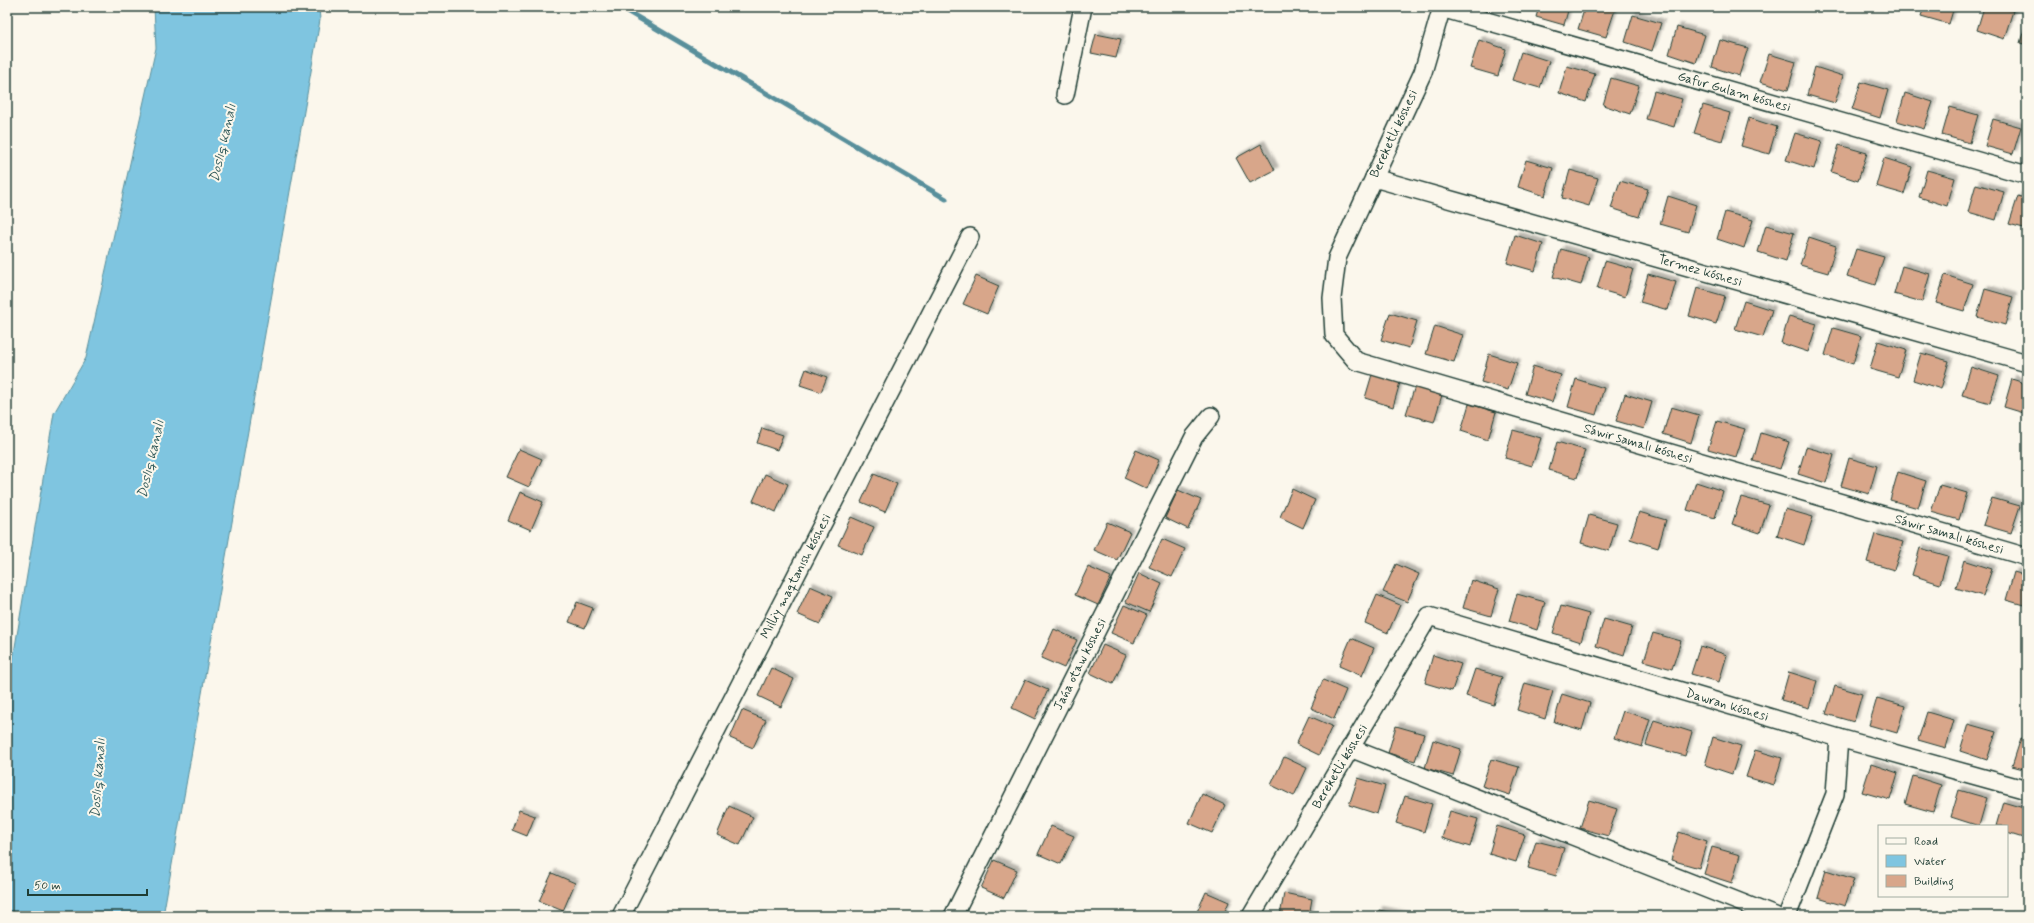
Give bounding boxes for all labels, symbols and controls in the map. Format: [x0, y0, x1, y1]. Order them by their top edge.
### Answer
street label: Gafur Gulam kóshesi [1676, 67, 1793, 116]
street label: Bereketli kóshesi [1366, 87, 1422, 181]
water label: Doslıq kanalı [205, 102, 241, 184]
street label: Termez kóshesi [1656, 250, 1744, 290]
water label: Doslıq kanalı [133, 418, 169, 500]
street label: Sáwir samalı kóshesi [1582, 419, 1695, 467]
street label: Sáwir samalı kóshesi [1893, 510, 2006, 558]
street label: Milliy maqtanısh kóshesi [756, 511, 835, 642]
street label: Jańa otaw kóshesi [1049, 615, 1110, 713]
street label: Dawran kóshesi [1684, 684, 1771, 725]
street label: Bereketli kóshesi [1308, 721, 1371, 812]
water label: Doslıq kanalı [86, 737, 110, 818]
legend [1878, 825, 2008, 897]
text: Road [1914, 834, 1938, 850]
text: Water [1914, 854, 1946, 870]
scale bar [28, 871, 147, 897]
text: Building [1914, 874, 1954, 891]
text: 50 m [34, 878, 61, 894]

